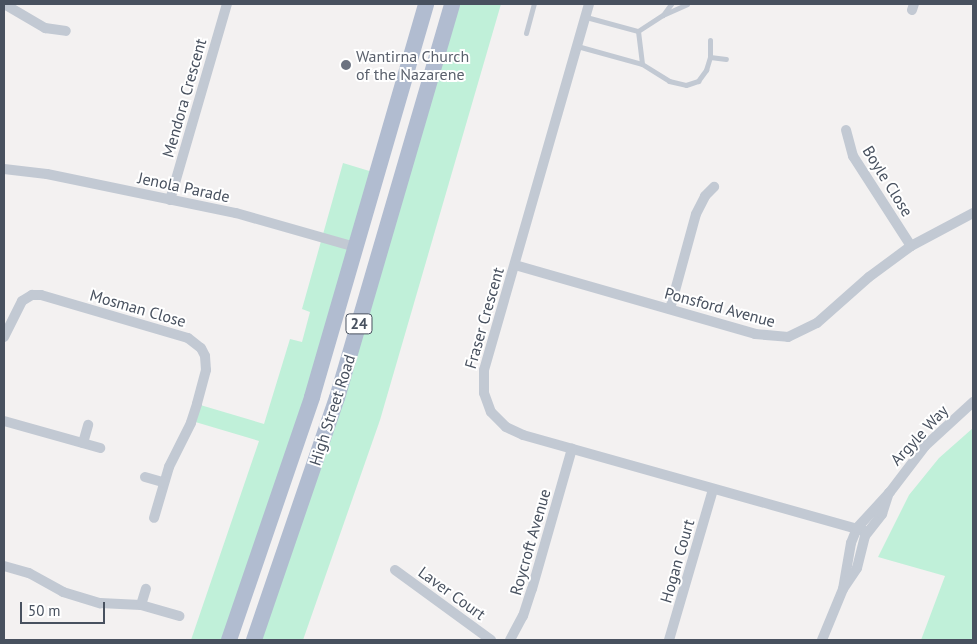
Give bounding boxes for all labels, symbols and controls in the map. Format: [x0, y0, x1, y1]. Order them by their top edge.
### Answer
street label: Mendora Crescent [158, 36, 210, 160]
place label: Wantirna Church of the Nazarene [356, 46, 469, 84]
marker: Wantirna Church of the Nazarene [340, 59, 352, 71]
street label: Boyle Close [859, 142, 917, 220]
street label: Jenola Parade [136, 168, 232, 206]
street label: Fraser Crescent [460, 265, 508, 371]
street label: Ponsford Avenue [662, 283, 778, 331]
street label: Mosman Close [88, 285, 188, 331]
road number: 24 [345, 312, 373, 336]
street label: High Street Road [305, 352, 359, 468]
street label: Argyle Way [886, 401, 952, 469]
street label: Roycroft Avenue [506, 486, 554, 598]
street label: Hogan Court [656, 517, 698, 605]
street label: Laver Court [415, 562, 489, 624]
scale bar [22, 592, 108, 624]
text: 50 m [28, 601, 61, 620]

